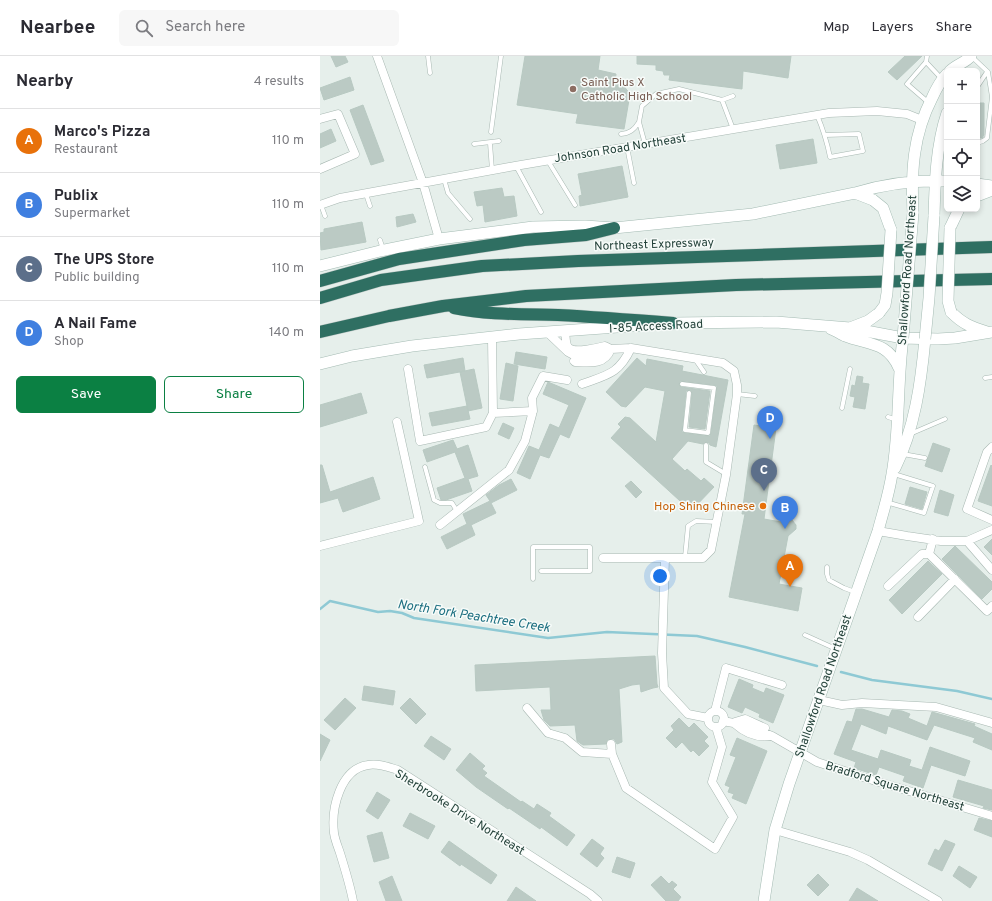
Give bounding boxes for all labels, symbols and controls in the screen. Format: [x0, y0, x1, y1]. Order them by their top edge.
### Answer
search box [119, 10, 399, 46]
text: Nearbee [20, 16, 95, 40]
icon: search [133, 17, 155, 39]
text: Search here [165, 18, 245, 37]
text: Map [823, 19, 849, 36]
text: Layers [871, 19, 913, 36]
text: Share [935, 19, 972, 36]
map controls [944, 68, 980, 212]
button: + [944, 68, 980, 104]
text: Nearby [16, 71, 73, 93]
text: 4 results [254, 74, 304, 90]
place label: Saint Pius X Catholic High School [581, 75, 692, 105]
marker: Saint Pius X Catholic High School [568, 84, 578, 94]
button: − [944, 104, 980, 140]
text: Marco's Pizza [54, 123, 150, 142]
street label: Johnson Road Northeast [553, 131, 687, 167]
text: A [24, 133, 34, 149]
text: 110 m [272, 133, 304, 149]
button: locate [944, 140, 980, 176]
text: Restaurant [54, 142, 118, 158]
button: layers [944, 176, 980, 212]
text: Publix [54, 187, 98, 206]
street label: Shallowford Road Northeast [895, 194, 921, 346]
text: B [25, 197, 33, 213]
text: 110 m [272, 197, 304, 213]
text: Supermarket [54, 206, 130, 222]
street label: Northeast Expressway [594, 235, 714, 255]
text: The UPS Store [54, 251, 154, 270]
text: C [25, 261, 33, 277]
text: 110 m [272, 261, 304, 277]
text: Public building [54, 270, 140, 286]
text: A Nail Fame [54, 315, 137, 334]
street label: I-85 Access Road [609, 317, 704, 337]
text: D [24, 325, 34, 341]
text: 140 m [269, 325, 304, 341]
text: Shop [54, 334, 84, 350]
button: Save [16, 376, 156, 413]
button: Share [164, 376, 304, 413]
pin: D [757, 406, 783, 439]
pin: C [751, 458, 777, 491]
pin: B [772, 496, 798, 529]
place label: Hop Shing Chinese [654, 499, 755, 515]
marker: Hop Shing Chinese [758, 501, 768, 511]
pin: A [777, 554, 803, 587]
your location [650, 566, 670, 586]
water label: North Fork Peachtree Creek [396, 597, 551, 637]
street label: Shallowford Road Northeast [792, 613, 856, 760]
street label: Bradford Square Northeast [823, 758, 966, 816]
street label: Sherbrooke Drive Northeast [391, 766, 528, 860]

